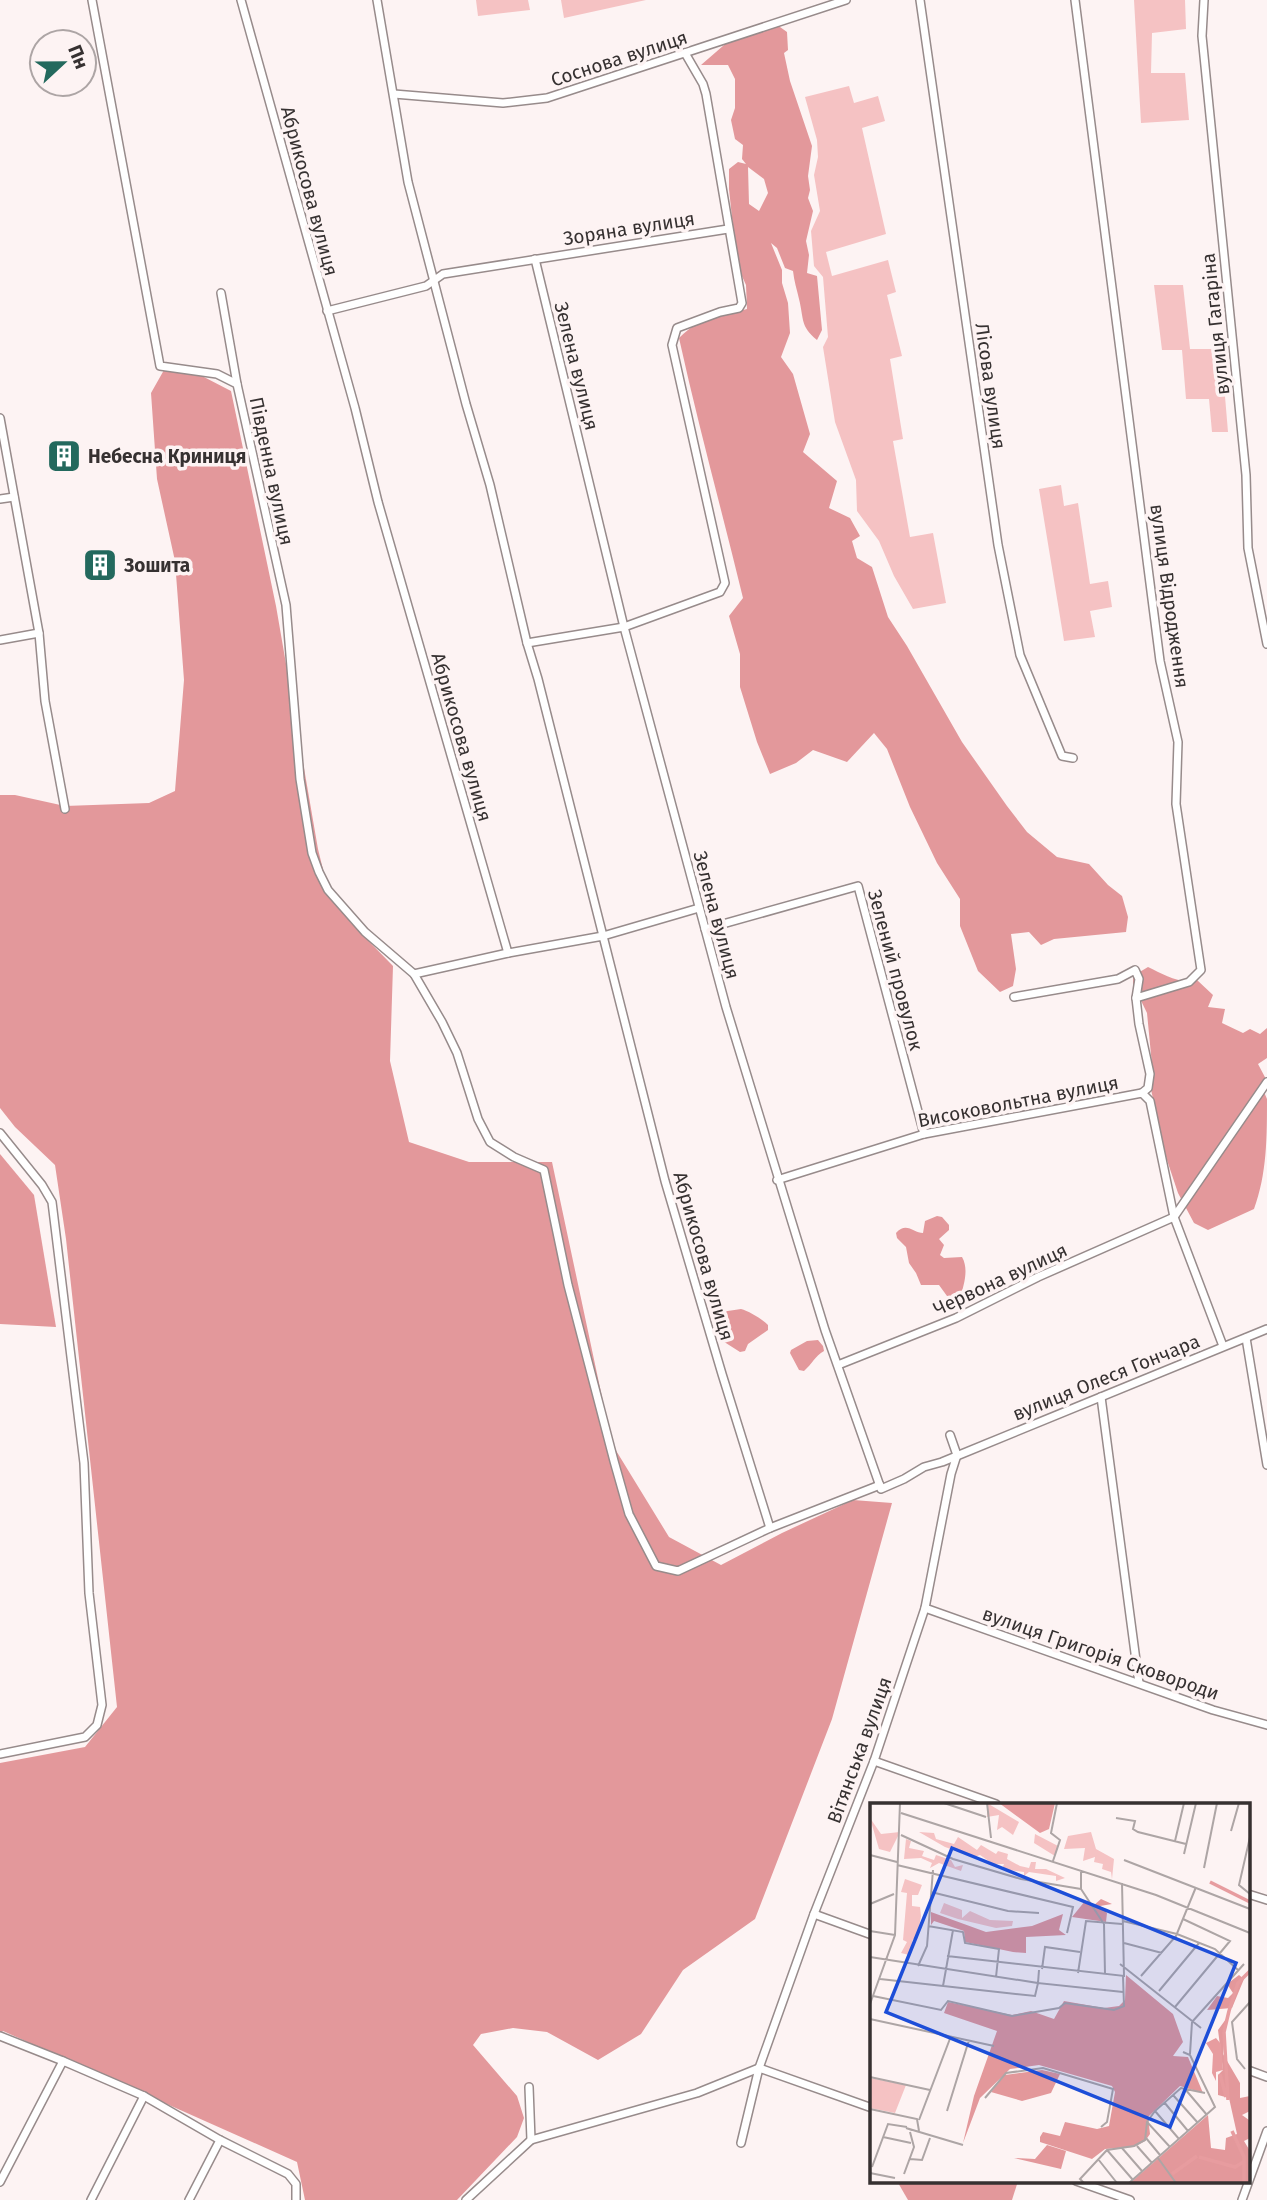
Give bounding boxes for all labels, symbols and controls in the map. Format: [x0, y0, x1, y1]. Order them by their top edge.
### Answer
street label: Соснова вулиця [548, 26, 690, 91]
north arrow [28, 28, 98, 98]
text: Пн [63, 41, 93, 72]
street label: Абрикосова вулиця [276, 104, 343, 278]
street label: Зоряна вулиця [562, 207, 696, 250]
street label: вулиця Гагаріна [1197, 252, 1234, 396]
street label: Зелена вулиця [549, 300, 604, 433]
street label: Лісова вулиця [970, 322, 1011, 451]
street label: Південна вулиця [245, 395, 298, 547]
building icon: Небесна Криниця [45, 437, 83, 475]
place label: Небесна Криниця [88, 445, 246, 468]
street label: вулиця Відродження [1145, 503, 1194, 690]
building icon: Зошита [81, 546, 119, 584]
place label: Зошита [123, 554, 190, 577]
street label: Абрикосова вулиця [426, 650, 497, 824]
street label: Зелена вулиця [688, 849, 745, 982]
street label: Зелений провулок [863, 887, 928, 1053]
street label: Високовольтна вулиця [916, 1071, 1120, 1132]
street label: Абрикосова вулиця [668, 1169, 739, 1343]
street label: Червона вулиця [930, 1238, 1071, 1321]
street label: вулиця Олеся Гончара [1009, 1329, 1203, 1426]
street label: вулиця Григорія Сковороди [979, 1602, 1222, 1705]
street label: Вітянська вулиця [822, 1674, 897, 1827]
inset map [870, 1803, 1250, 2182]

